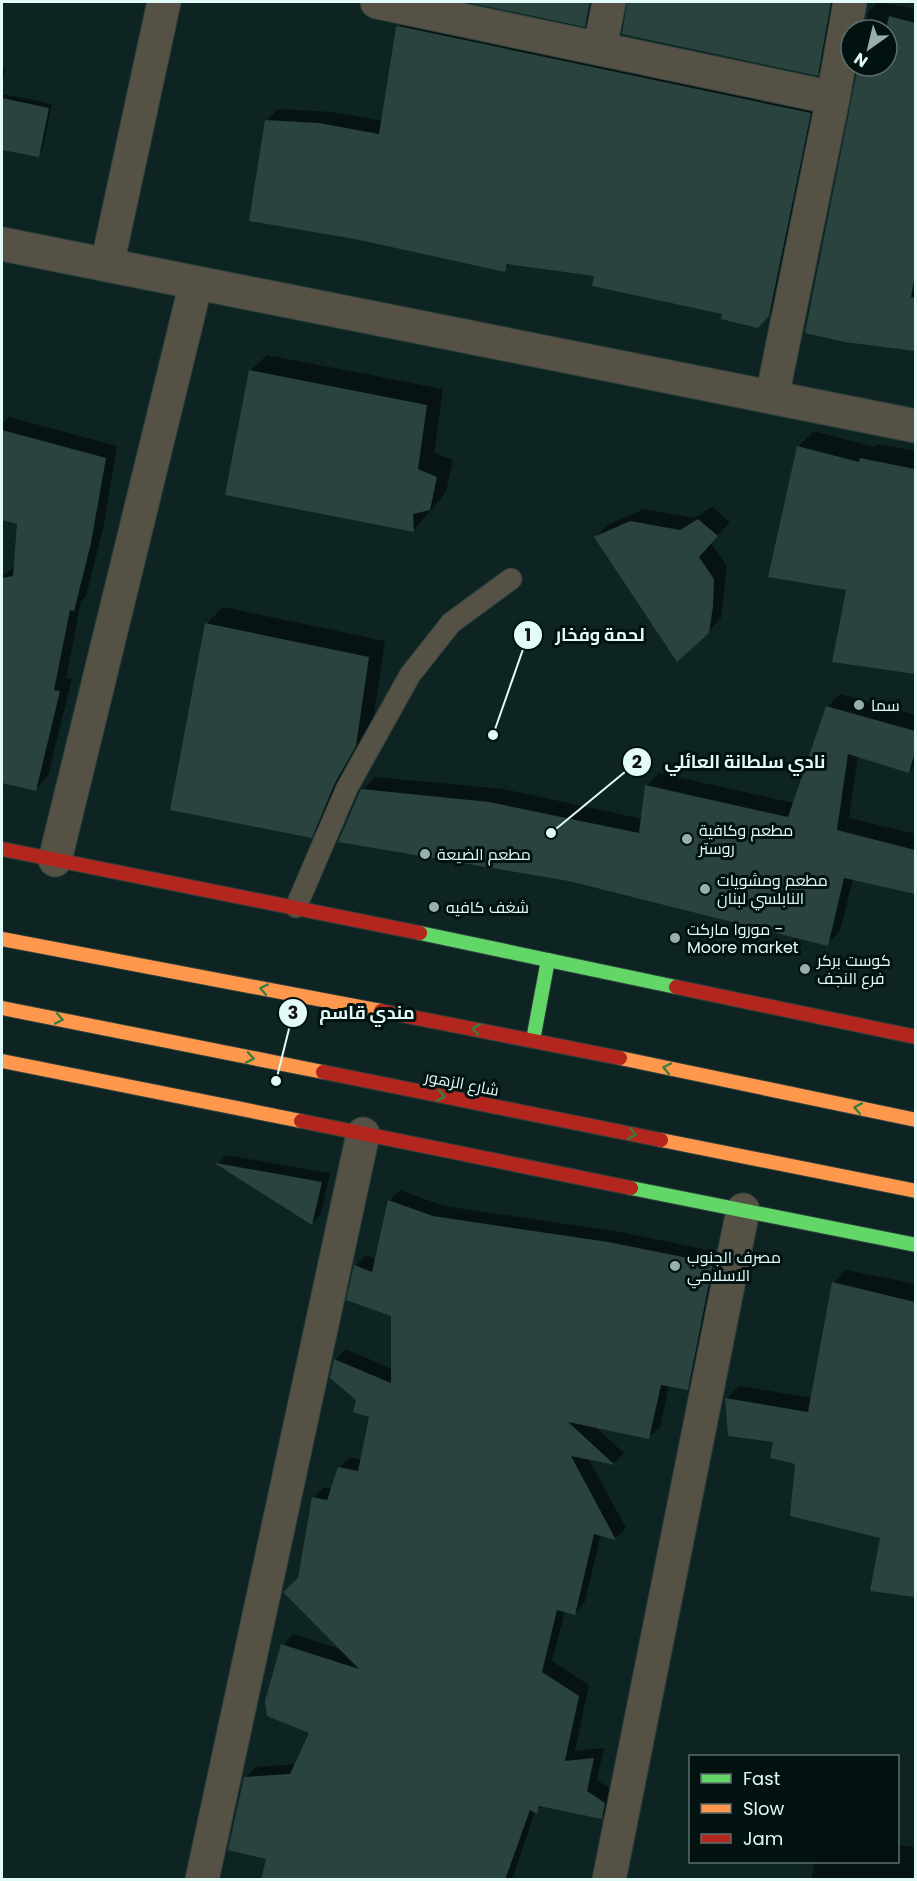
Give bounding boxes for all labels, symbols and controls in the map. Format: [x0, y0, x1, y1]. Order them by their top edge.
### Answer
north arrow [839, 18, 899, 78]
text: N [849, 47, 872, 73]
callout: لحمة وفخار [513, 617, 656, 653]
text: 1 [525, 622, 531, 647]
text: لحمة وفخار [554, 622, 645, 647]
place label: سما [871, 694, 900, 717]
marker: سما [852, 698, 866, 712]
callout: نادي سلطانة العائلي [622, 744, 837, 780]
text: 2 [632, 749, 642, 774]
text: نادي سلطانة العائلي [665, 749, 825, 777]
place label: مطعم وكافية روستر [698, 819, 793, 860]
marker: مطعم وكافية روستر [680, 832, 694, 846]
place label: مطعم الضيعة [437, 843, 531, 866]
marker: مطعم الضيعة [418, 847, 432, 861]
place label: مطعم ومشويات النابلسي لبنان [717, 869, 828, 911]
marker: مطعم ومشويات النابلسي لبنان [698, 882, 712, 896]
place label: شغف كافيه [446, 896, 529, 919]
marker: شغف كافيه [427, 900, 441, 914]
place label: موروا ماركت - Moore market [687, 918, 799, 959]
marker: موروا ماركت - Moore market [668, 931, 682, 945]
place label: كوست بركر فرع النجف [816, 949, 891, 990]
marker: كوست بركر فرع النجف [798, 962, 812, 976]
one-way arrow [259, 984, 269, 996]
callout: مندي قاسم [278, 995, 427, 1031]
text: 3 [288, 1000, 298, 1025]
text: مندي قاسم [319, 1000, 415, 1027]
one-way arrow [54, 1012, 64, 1025]
one-way arrow [472, 1023, 482, 1036]
one-way arrow [245, 1051, 255, 1064]
one-way arrow [663, 1062, 673, 1075]
street label: شارع الزهور [422, 1065, 501, 1102]
one-way arrow [436, 1089, 446, 1102]
one-way arrow [853, 1102, 863, 1115]
one-way arrow [627, 1127, 637, 1140]
place label: مصرف الجنوب الاسلامي [687, 1246, 781, 1289]
marker: مصرف الجنوب الاسلامي [668, 1259, 682, 1273]
legend [689, 1755, 899, 1863]
text: Fast [743, 1766, 780, 1791]
text: Slow [743, 1796, 785, 1821]
text: Jam [743, 1826, 783, 1851]

